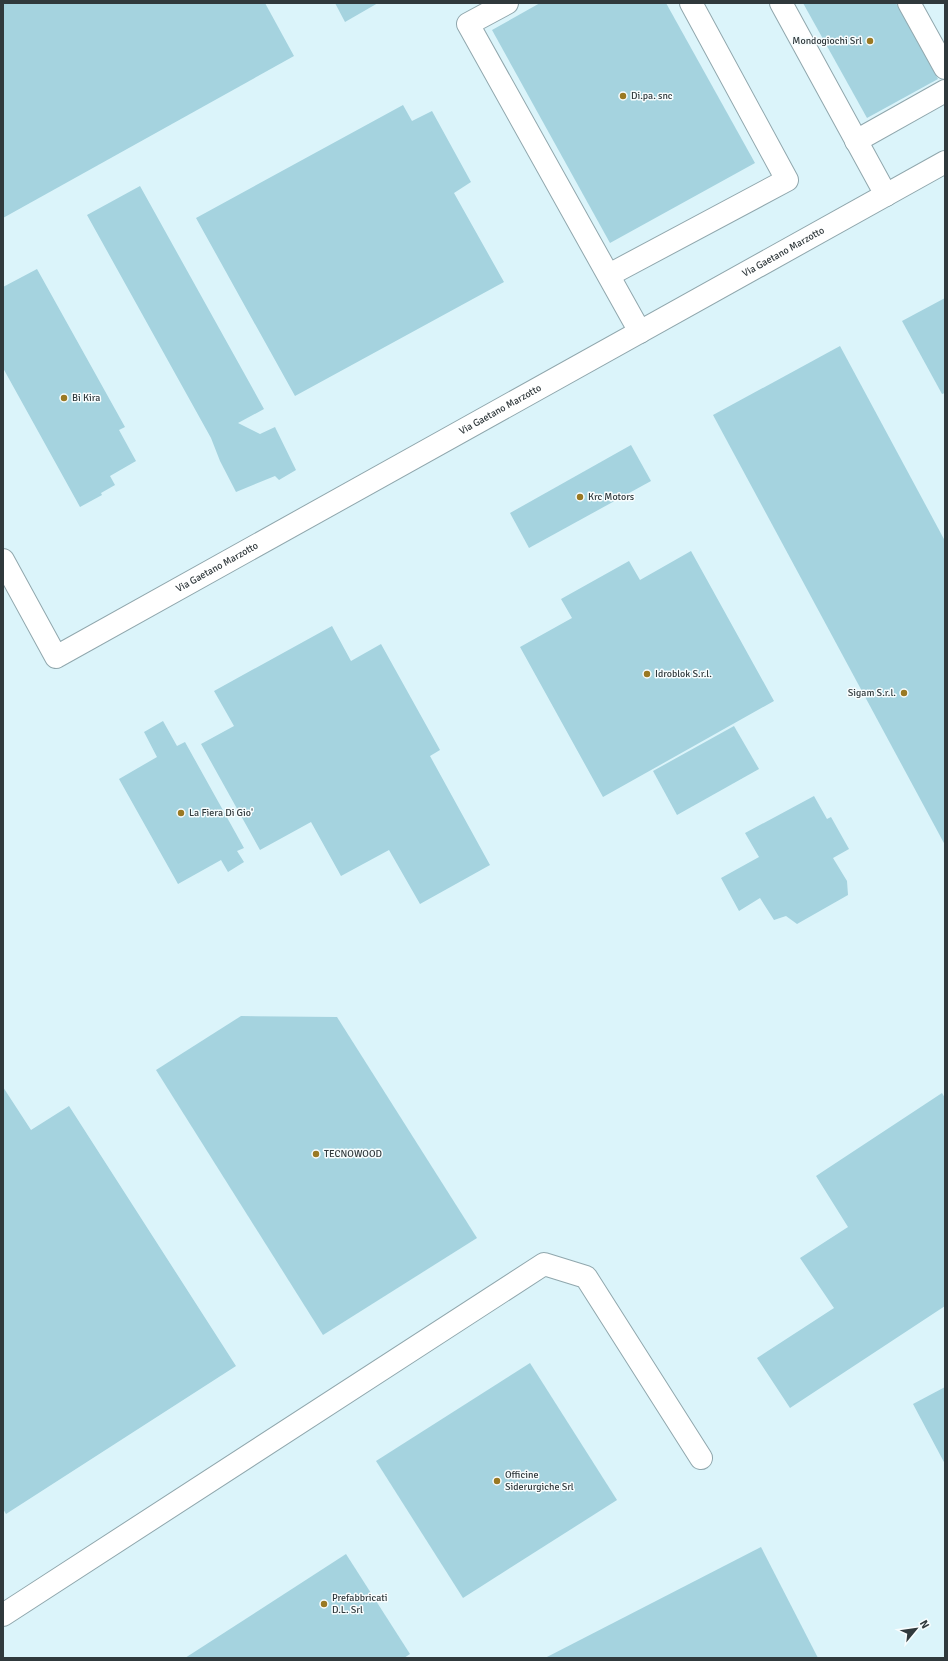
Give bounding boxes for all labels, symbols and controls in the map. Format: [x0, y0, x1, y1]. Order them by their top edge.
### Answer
place label: Mondogiochi Srl [792, 35, 862, 47]
marker: Mondogiochi Srl [865, 36, 875, 46]
place label: Di.pa. snc [631, 90, 673, 102]
marker: Di.pa. snc [618, 91, 628, 101]
street label: Via Gaetano Marzotto [740, 224, 827, 280]
street label: Via Gaetano Marzotto [457, 382, 543, 437]
place label: Bi Kira [72, 392, 100, 404]
marker: Bi Kira [59, 393, 69, 403]
place label: Krc Motors [588, 491, 635, 503]
marker: Krc Motors [575, 492, 585, 502]
street label: Via Gaetano Marzotto [174, 540, 260, 595]
place label: Idroblok S.r.l. [655, 668, 712, 680]
marker: Idroblok S.r.l. [642, 669, 652, 679]
place label: Sigam S.r.l. [848, 687, 896, 699]
marker: Sigam S.r.l. [899, 688, 909, 698]
place label: La Fiera Di Gio' [189, 807, 253, 819]
marker: La Fiera Di Gio' [176, 808, 186, 818]
place label: TECNOWOOD [324, 1148, 382, 1160]
marker: TECNOWOOD [311, 1149, 321, 1159]
place label: Officine Siderurgiche Srl [505, 1469, 574, 1493]
marker: Officine Siderurgiche Srl [492, 1476, 502, 1486]
place label: Prefabbricati D.L. Srl [332, 1592, 388, 1616]
marker: Prefabbricati D.L. Srl [319, 1599, 329, 1609]
north arrow [896, 1609, 936, 1649]
text: N [917, 1618, 932, 1631]

